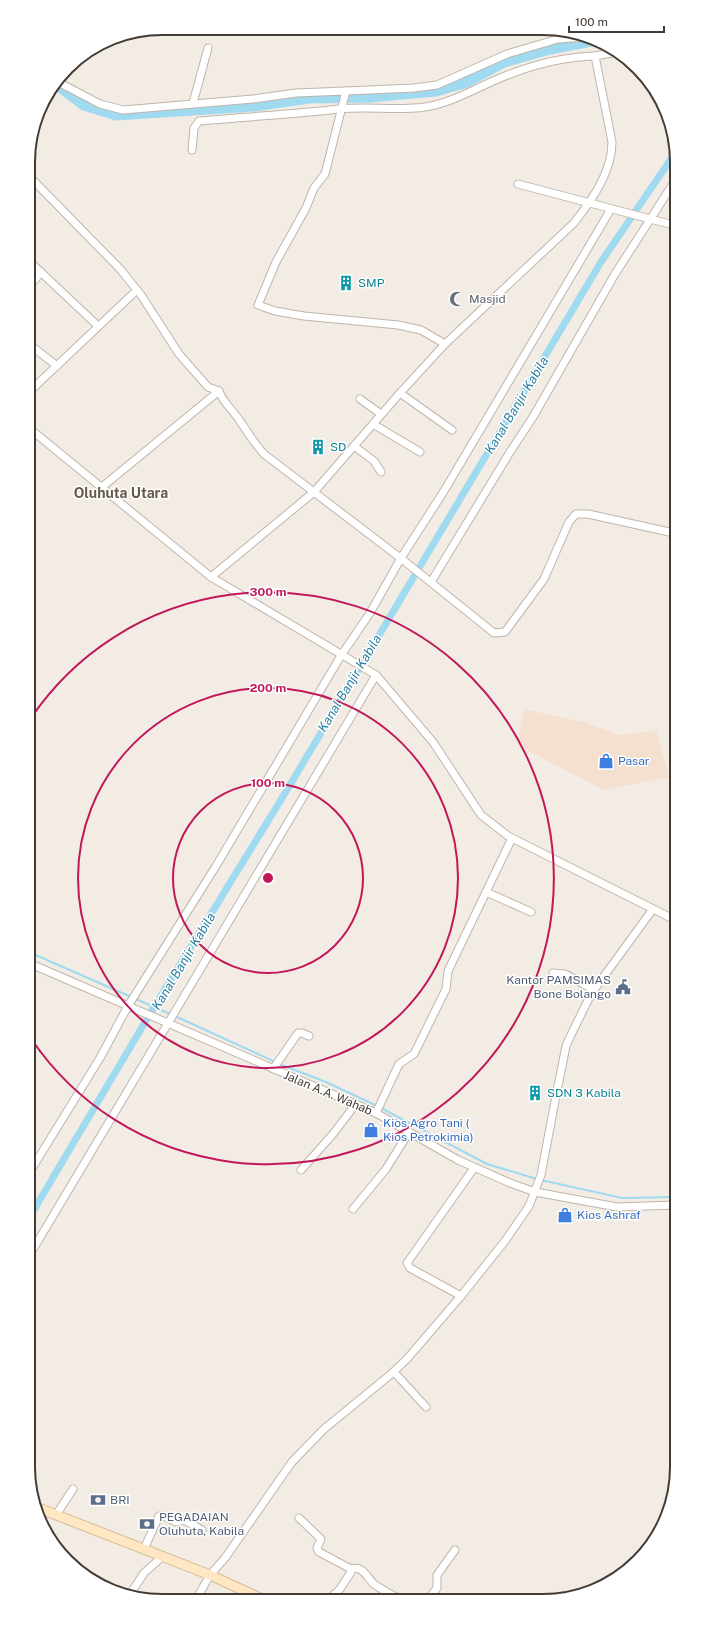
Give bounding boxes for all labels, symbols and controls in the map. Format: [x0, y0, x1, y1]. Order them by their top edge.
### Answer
scale bar [569, 8, 664, 34]
text: 100 m [575, 15, 608, 29]
building icon: SMP [337, 274, 355, 292]
place label: SMP [358, 276, 385, 290]
mosque icon: Masjid [448, 290, 466, 308]
place label: Masjid [469, 292, 506, 306]
water label: Kanal Banjir Kabila [481, 354, 551, 457]
building icon: SD [309, 438, 327, 456]
place label: SD [330, 440, 346, 454]
district label: Oluhuta Utara [74, 485, 168, 501]
text: 300 m [250, 585, 287, 599]
water label: Kanal Banjir Kabila [314, 632, 384, 735]
text: 200 m [250, 681, 286, 695]
shop icon: Pasar [597, 752, 615, 770]
place label: Pasar [618, 754, 650, 768]
text: 100 m [251, 776, 285, 790]
centre of rings [261, 871, 275, 885]
water label: Kanal Banjir Kabila [148, 910, 218, 1013]
place label: Kantor PAMSIMAS Bone Bolango [506, 973, 611, 1001]
public building icon: Kantor PAMSIMAS Bone Bolango [614, 978, 632, 996]
street label: Jalan A.A. Wahab [281, 1068, 375, 1118]
building icon: SDN 3 Kabila [526, 1084, 544, 1102]
place label: SDN 3 Kabila [547, 1086, 621, 1100]
place label: Kios Agro Tani ( Kios Petrokimia) [383, 1116, 473, 1144]
shop icon: Kios Agro Tani ( Kios Petrokimia) [362, 1121, 380, 1139]
shop icon: Kios Ashraf [556, 1206, 574, 1224]
place label: Kios Ashraf [577, 1208, 641, 1222]
bank icon: BRI [89, 1491, 107, 1509]
place label: BRI [110, 1493, 130, 1507]
place label: PEGADAIAN Oluhuta, Kabila [159, 1510, 244, 1538]
bank icon: PEGADAIAN Oluhuta, Kabila [138, 1515, 156, 1533]

